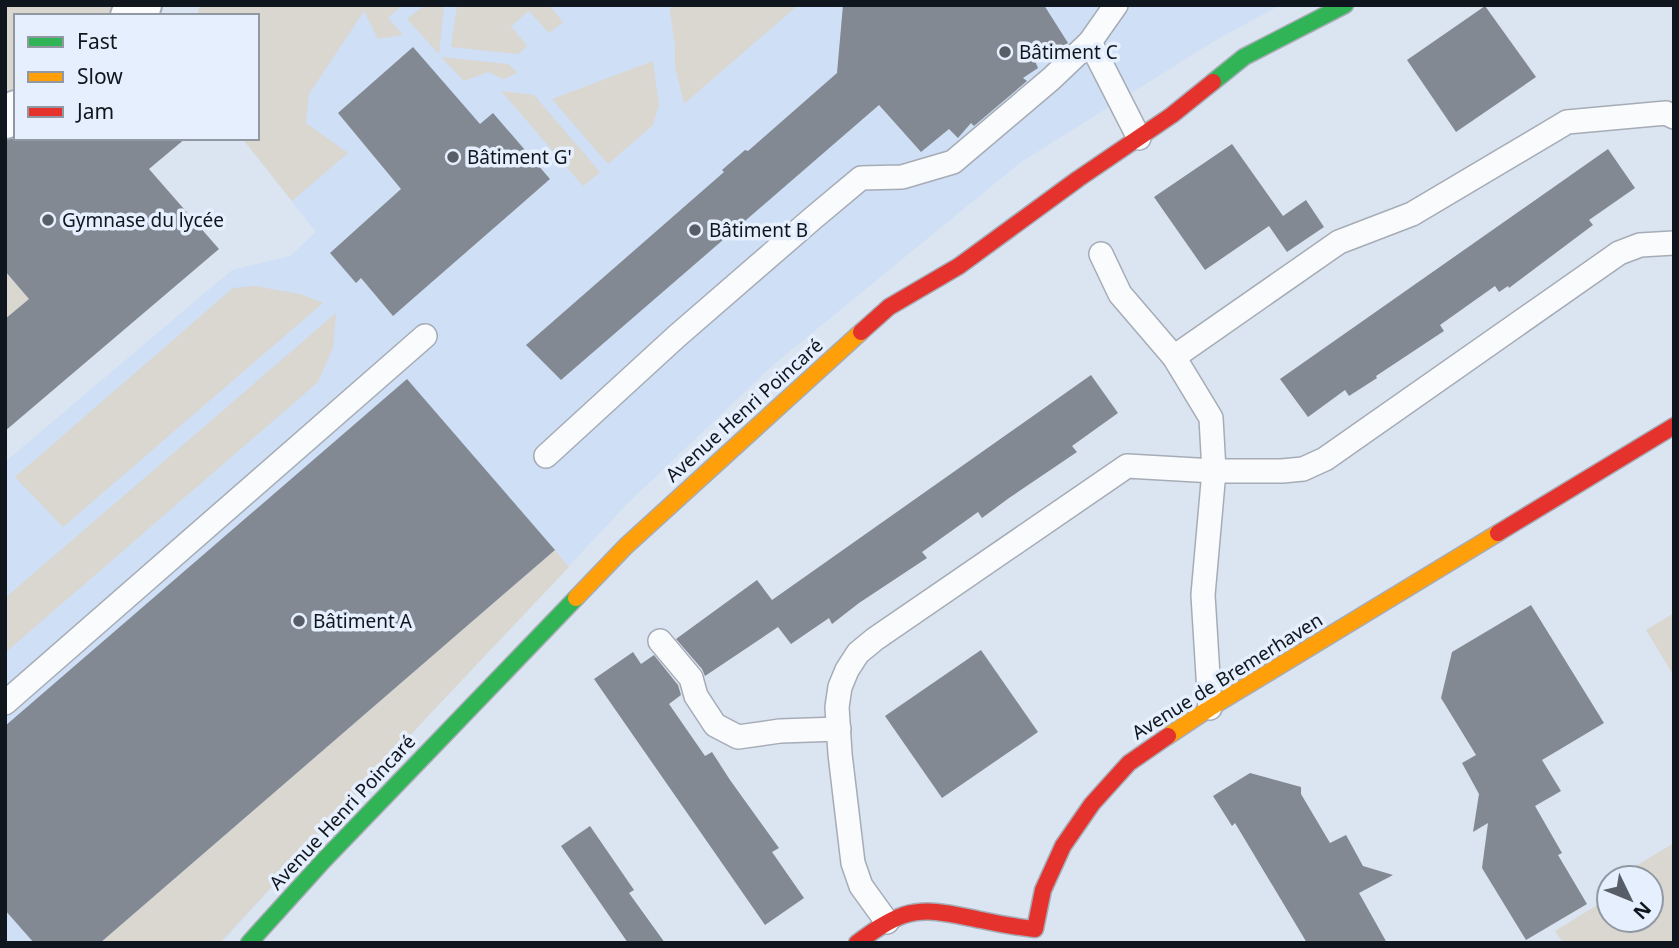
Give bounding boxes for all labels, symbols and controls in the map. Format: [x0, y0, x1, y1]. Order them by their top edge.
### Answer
legend [14, 14, 259, 140]
text: Fast [77, 27, 118, 55]
place label: Bâtiment C [1019, 39, 1118, 65]
marker: Bâtiment C [997, 44, 1013, 60]
text: Slow [77, 62, 123, 90]
text: Jam [75, 97, 114, 125]
place label: Bâtiment G' [467, 144, 572, 170]
marker: Bâtiment G' [445, 149, 461, 165]
place label: Gymnase du lycée [62, 207, 224, 233]
marker: Gymnase du lycée [40, 212, 56, 228]
place label: Bâtiment B [709, 217, 808, 243]
marker: Bâtiment B [687, 222, 703, 238]
street label: Avenue Henri Poincaré [660, 332, 828, 488]
street label: Avenue de Bremerhaven [1127, 607, 1327, 745]
place label: Bâtiment A [313, 608, 413, 634]
marker: Bâtiment A [291, 613, 307, 629]
street label: Avenue Henri Poincaré [263, 729, 421, 895]
north arrow [1595, 864, 1665, 934]
text: N [1628, 896, 1657, 925]

